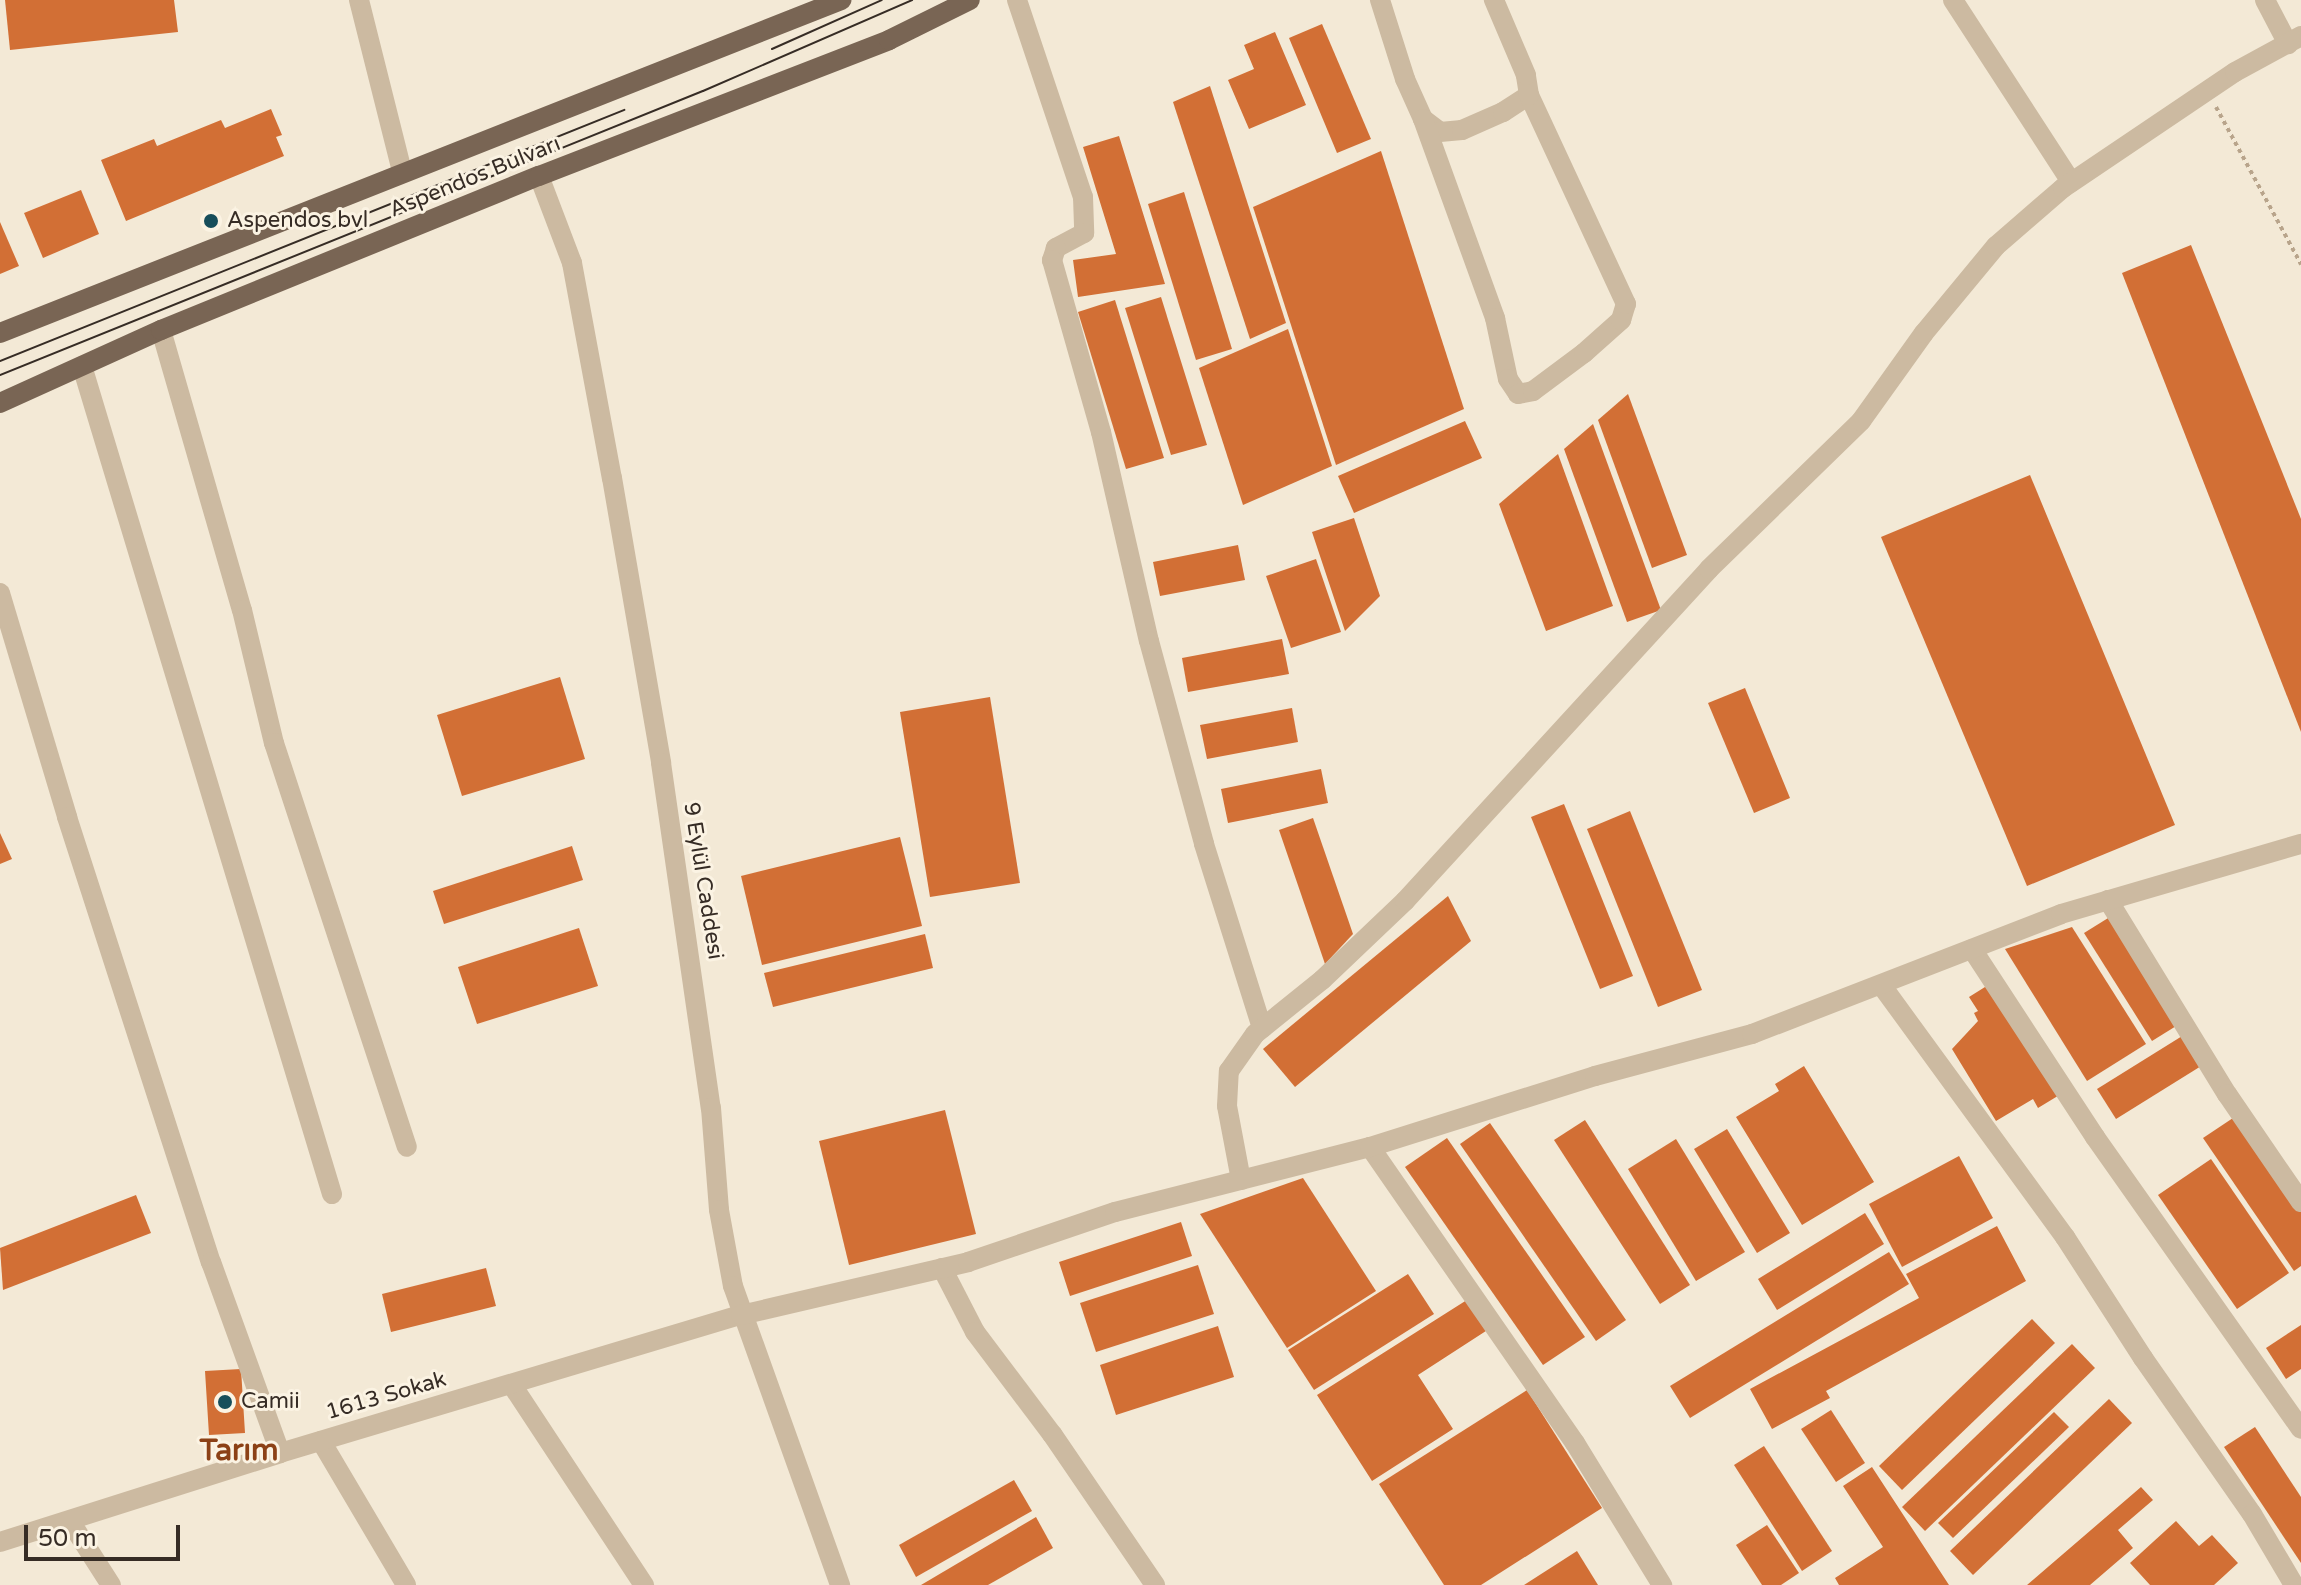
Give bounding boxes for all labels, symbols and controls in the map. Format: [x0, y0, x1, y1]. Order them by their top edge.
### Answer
street label: Aspendos Bulvarı [386, 131, 564, 223]
place label: Aspendos bvl [227, 208, 368, 234]
marker: Aspendos bvl [202, 212, 220, 230]
street label: 9 Eylül Caddesi [678, 800, 728, 962]
street label: 1613 Sokak [323, 1366, 449, 1426]
place label: Camii [241, 1389, 300, 1415]
marker: Camii [216, 1393, 234, 1411]
district label: Tarım [199, 1433, 279, 1469]
scale bar [28, 1509, 184, 1559]
text: 50 m [38, 1524, 96, 1553]

